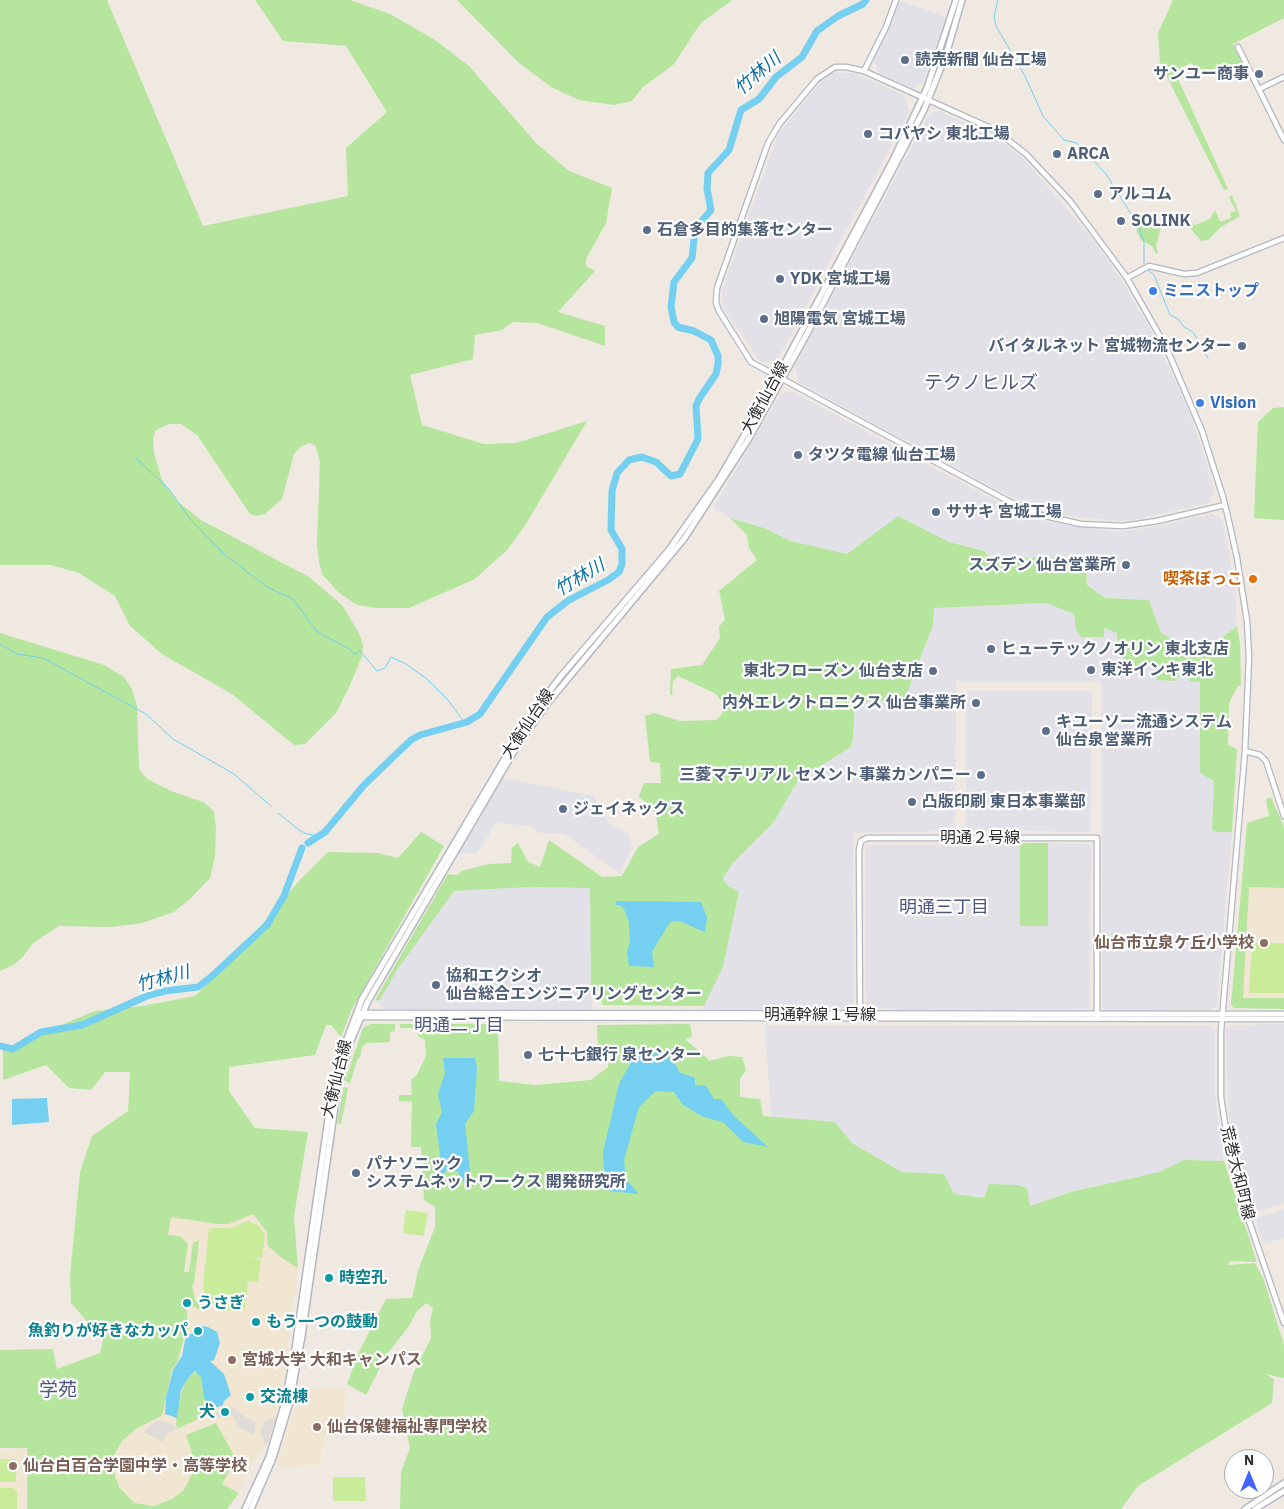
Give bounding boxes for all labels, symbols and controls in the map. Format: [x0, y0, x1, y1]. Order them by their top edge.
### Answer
water label: 竹林川 [731, 48, 785, 100]
place label: 読売新聞 仙台工場 [915, 50, 1047, 70]
marker: 読売新聞 仙台工場 [899, 54, 911, 66]
place label: サンユー商事 [1153, 64, 1249, 84]
marker: サンユー商事 [1253, 68, 1265, 80]
place label: コバヤシ 東北工場 [878, 124, 1010, 144]
marker: コバヤシ 東北工場 [862, 128, 874, 140]
place label: ARCA [1067, 144, 1110, 164]
marker: ARCA [1051, 148, 1063, 160]
place label: アルコム [1108, 184, 1172, 204]
marker: アルコム [1092, 188, 1104, 200]
place label: SOLINK [1131, 211, 1191, 231]
marker: SOLINK [1115, 215, 1127, 227]
place label: 石倉多目的集落センター [657, 220, 833, 240]
marker: 石倉多目的集落センター [641, 224, 653, 236]
place label: YDK 宮城工場 [790, 269, 890, 289]
marker: YDK 宮城工場 [774, 273, 786, 285]
place label: ミニストップ [1163, 281, 1259, 301]
marker: ミニストップ [1147, 285, 1159, 297]
place label: 旭陽電気 宮城工場 [774, 309, 906, 329]
marker: 旭陽電気 宮城工場 [758, 313, 770, 325]
place label: バイタルネット 宮城物流センター [988, 336, 1232, 356]
marker: バイタルネット 宮城物流センター [1236, 340, 1248, 352]
street label: 大衡仙台線 [737, 358, 793, 438]
district label: テクノヒルズ [924, 373, 1038, 395]
place label: Vision [1210, 393, 1256, 413]
marker: Vision [1194, 397, 1206, 409]
place label: タツタ電線 仙台工場 [808, 445, 956, 465]
marker: タツタ電線 仙台工場 [792, 449, 804, 461]
place label: ササキ 宮城工場 [946, 502, 1062, 522]
marker: ササキ 宮城工場 [930, 506, 942, 518]
water label: 竹林川 [551, 555, 609, 601]
place label: スズデン 仙台営業所 [968, 555, 1116, 575]
marker: スズデン 仙台営業所 [1120, 559, 1132, 571]
place label: 喫茶ぼっこ [1163, 569, 1243, 589]
marker: 喫茶ぼっこ [1247, 573, 1259, 585]
place label: ヒューテックノオリン 東北支店 [1001, 639, 1229, 659]
marker: ヒューテックノオリン 東北支店 [985, 643, 997, 655]
place label: 東洋インキ東北 [1101, 660, 1213, 680]
place label: 東北フローズン 仙台支店 [743, 661, 923, 681]
marker: 東洋インキ東北 [1085, 664, 1097, 676]
marker: 東北フローズン 仙台支店 [927, 665, 939, 677]
street label: 大衡仙台線 [498, 685, 558, 763]
place label: 内外エレクトロニクス 仙台事業所 [722, 693, 966, 713]
marker: 内外エレクトロニクス 仙台事業所 [970, 697, 982, 709]
place label: キユーソー流通システム 仙台泉営業所 [1056, 712, 1232, 750]
marker: キユーソー流通システム 仙台泉営業所 [1040, 725, 1052, 737]
place label: 三菱マテリアル セメント事業カンパニー [679, 765, 971, 785]
marker: 三菱マテリアル セメント事業カンパニー [975, 769, 987, 781]
place label: 凸版印刷 東日本事業部 [922, 792, 1086, 812]
marker: 凸版印刷 東日本事業部 [906, 796, 918, 808]
place label: ジェイネックス [573, 799, 685, 819]
marker: ジェイネックス [557, 803, 569, 815]
street label: 明通２号線 [940, 828, 1020, 848]
district label: 明通三丁目 [899, 897, 989, 919]
place label: 仙台市立泉ケ丘小学校 [1094, 933, 1254, 953]
marker: 仙台市立泉ケ丘小学校 [1258, 937, 1270, 949]
water label: 竹林川 [134, 962, 192, 996]
place label: 協和エクシオ 仙台総合エンジニアリングセンター [446, 966, 702, 1004]
marker: 協和エクシオ 仙台総合エンジニアリングセンター [430, 979, 442, 991]
street label: 明通幹線１号線 [764, 1005, 876, 1025]
district label: 明通二丁目 [414, 1015, 504, 1037]
street label: 大衡仙台線 [318, 1038, 356, 1120]
place label: 七十七銀行 泉センター [538, 1045, 702, 1065]
marker: 七十七銀行 泉センター [522, 1049, 534, 1061]
street label: 荒巻大和町線 [1216, 1124, 1258, 1222]
place label: パナソニック システムネットワークス 開発研究所 [366, 1154, 626, 1192]
marker: パナソニック システムネットワークス 開発研究所 [350, 1167, 362, 1179]
place label: 時空孔 [339, 1268, 387, 1288]
marker: 時空孔 [323, 1272, 335, 1284]
place label: うさぎ [197, 1293, 245, 1313]
marker: うさぎ [181, 1297, 193, 1309]
place label: もう一つの鼓動 [266, 1312, 378, 1332]
marker: もう一つの鼓動 [250, 1316, 262, 1328]
place label: 魚釣りが好きなカッパ [28, 1321, 188, 1341]
marker: 魚釣りが好きなカッパ [192, 1325, 204, 1337]
place label: 宮城大学 大和キャンパス [242, 1350, 422, 1370]
marker: 宮城大学 大和キャンパス [226, 1354, 238, 1366]
district label: 学苑 [39, 1380, 77, 1402]
place label: 交流棟 [260, 1387, 308, 1407]
marker: 交流棟 [244, 1391, 256, 1403]
place label: 犬 [199, 1402, 215, 1422]
marker: 犬 [219, 1406, 231, 1418]
place label: 仙台保健福祉専門学校 [327, 1417, 487, 1437]
marker: 仙台保健福祉専門学校 [311, 1421, 323, 1433]
north arrow [1224, 1449, 1274, 1499]
text: N [1244, 1451, 1254, 1469]
place label: 仙台白百合学園中学・高等学校 [23, 1456, 247, 1476]
marker: 仙台白百合学園中学・高等学校 [7, 1460, 19, 1472]

